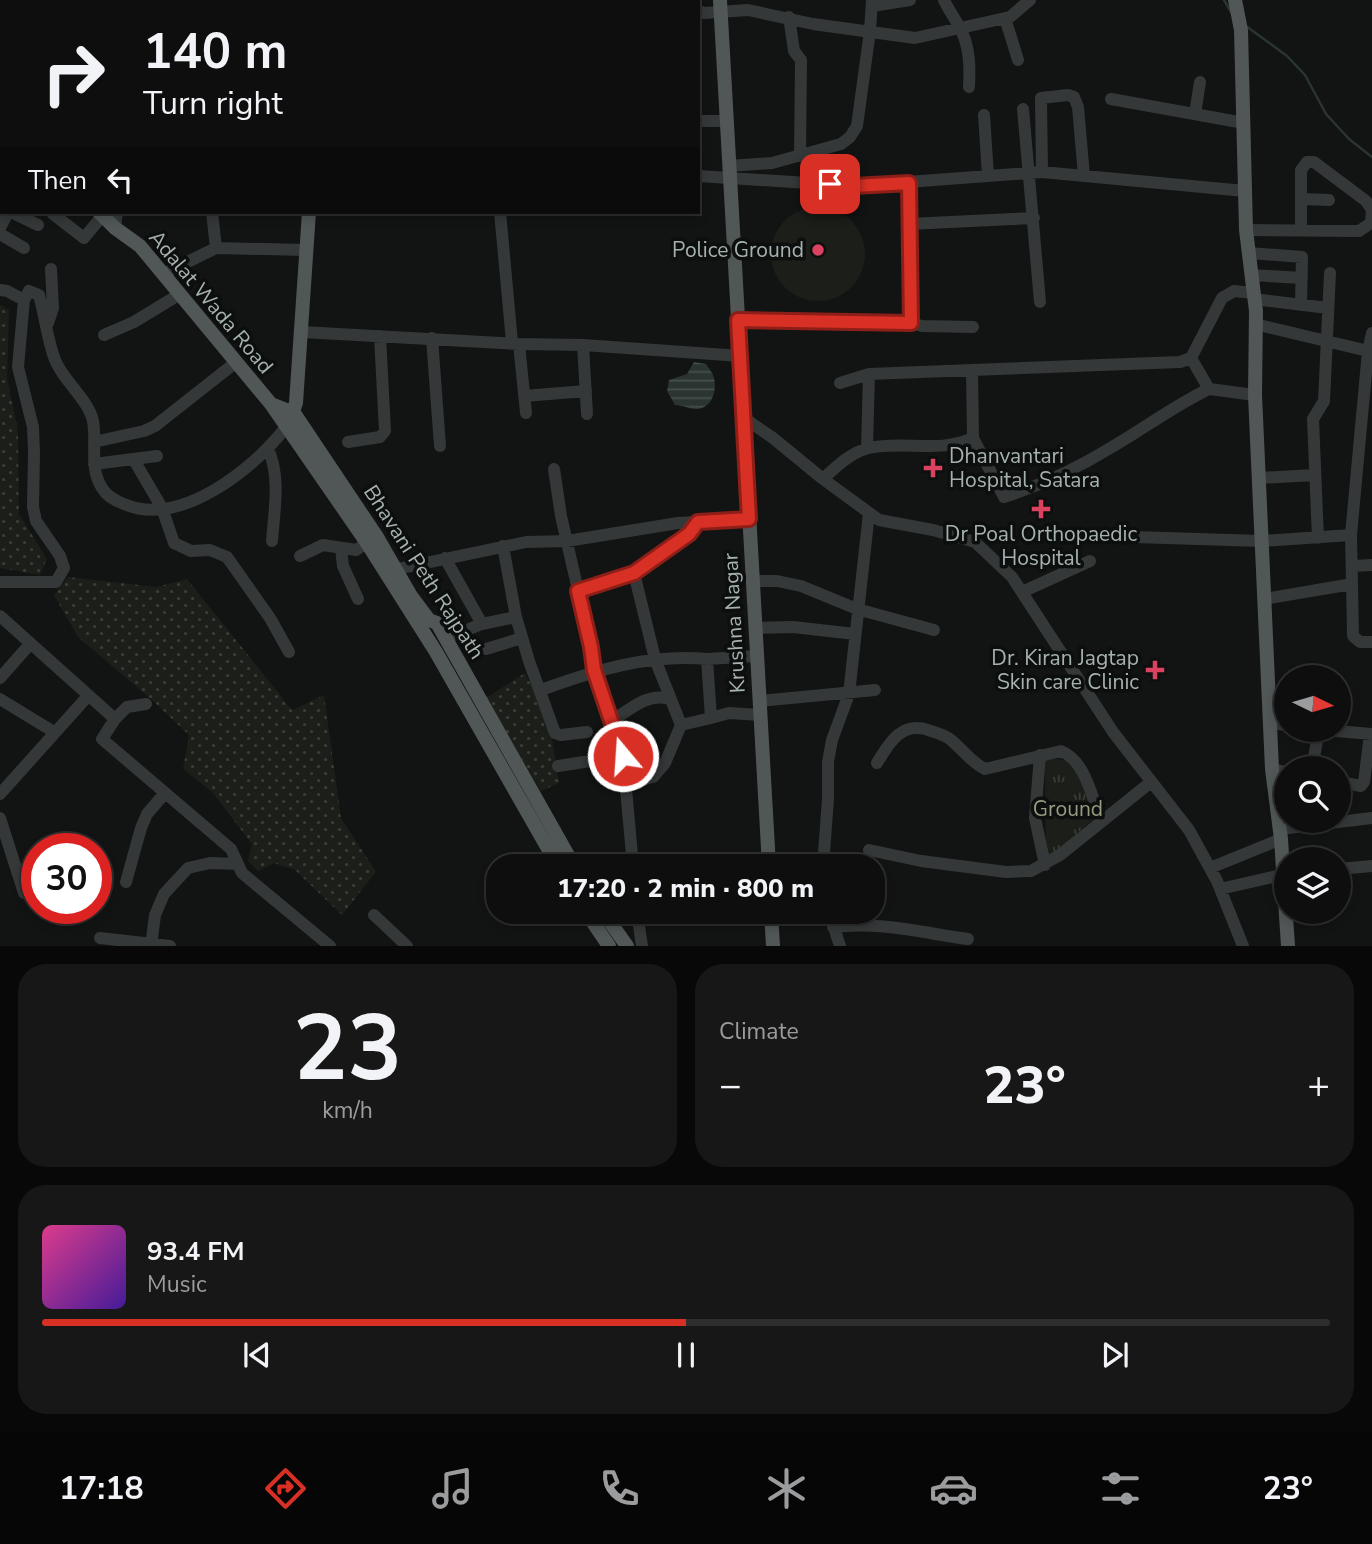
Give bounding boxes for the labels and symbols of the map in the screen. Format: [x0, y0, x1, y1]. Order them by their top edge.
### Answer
pin [800, 154, 860, 214]
street label: Adalat Wada Road [143, 224, 279, 380]
place label: Police Ground [672, 236, 804, 264]
marker: Police Ground [810, 242, 826, 258]
place label: Dhanvantari Hospital, Satara [949, 442, 1100, 494]
marker: Dhanvantari Hospital, Satara [923, 458, 943, 478]
street label: Bhavani Peth Rajpath [357, 479, 491, 665]
marker: Dr Poal Orthopaedic Hospital [1031, 499, 1051, 519]
place label: Dr Poal Orthopaedic Hospital [945, 520, 1137, 572]
street label: Krushna Nagar [716, 552, 752, 694]
place label: Dr. Kiran Jagtap Skin care Clinic [991, 644, 1139, 696]
marker: Dr. Kiran Jagtap Skin care Clinic [1145, 660, 1165, 680]
north arrow [1274, 665, 1351, 742]
position arrow [586, 719, 660, 793]
park label: Ground [1033, 795, 1103, 823]
speed limit sign: 30 [21, 833, 112, 924]

